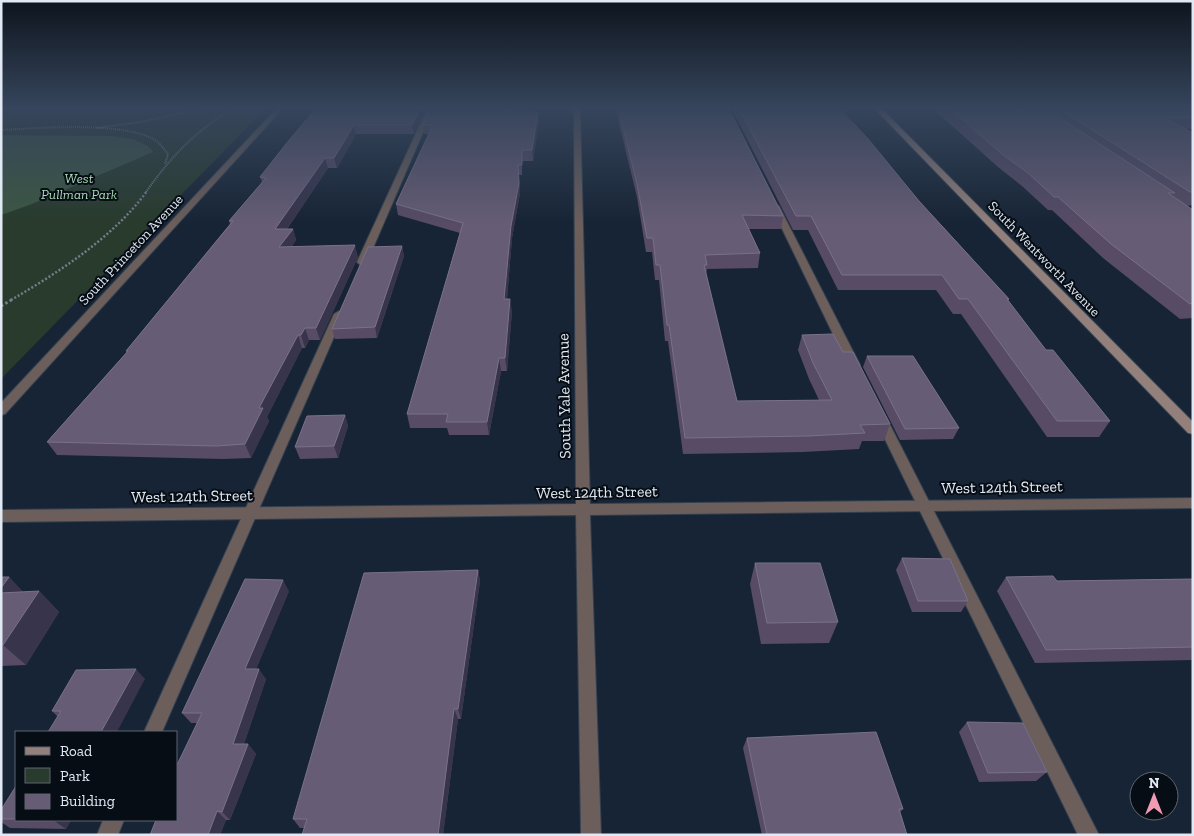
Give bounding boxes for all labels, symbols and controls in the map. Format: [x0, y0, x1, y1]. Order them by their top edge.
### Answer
park label: West Pullman Park [41, 170, 117, 203]
street label: South Princeton Avenue [75, 191, 187, 309]
street label: South Wentworth Avenue [984, 198, 1104, 321]
street label: South Yale Avenue [553, 333, 575, 459]
street label: West 124th Street [941, 476, 1063, 498]
street label: West 124th Street [536, 481, 658, 503]
street label: West 124th Street [131, 485, 253, 507]
legend [15, 731, 178, 821]
text: Road [60, 742, 93, 760]
text: Park [60, 767, 90, 785]
north arrow [1129, 771, 1179, 821]
text: N [1149, 775, 1160, 792]
text: Building [60, 792, 115, 810]

